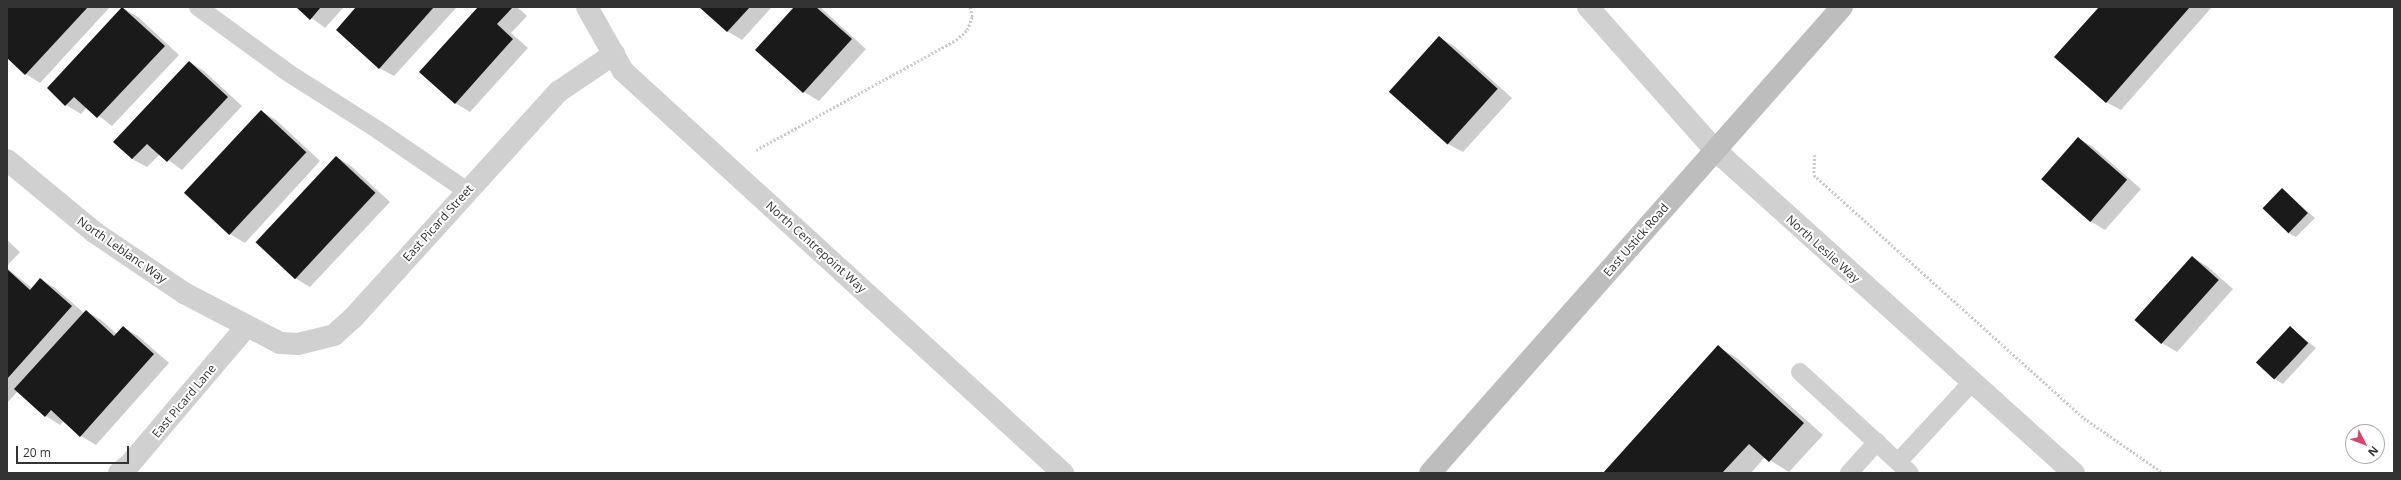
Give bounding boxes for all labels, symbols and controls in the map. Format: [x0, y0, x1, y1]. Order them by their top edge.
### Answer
street label: East Picard Street [400, 182, 476, 264]
street label: North Centrepoint Way [763, 198, 869, 296]
street label: East Ustick Road [1600, 201, 1672, 279]
street label: North Leslie Way [1783, 212, 1863, 286]
street label: North Leblanc Way [74, 214, 170, 286]
street label: East Picard Lane [149, 361, 219, 441]
north arrow [2345, 424, 2385, 464]
scale bar [18, 438, 131, 464]
text: N [2365, 443, 2382, 460]
text: 20 m [23, 444, 51, 461]

